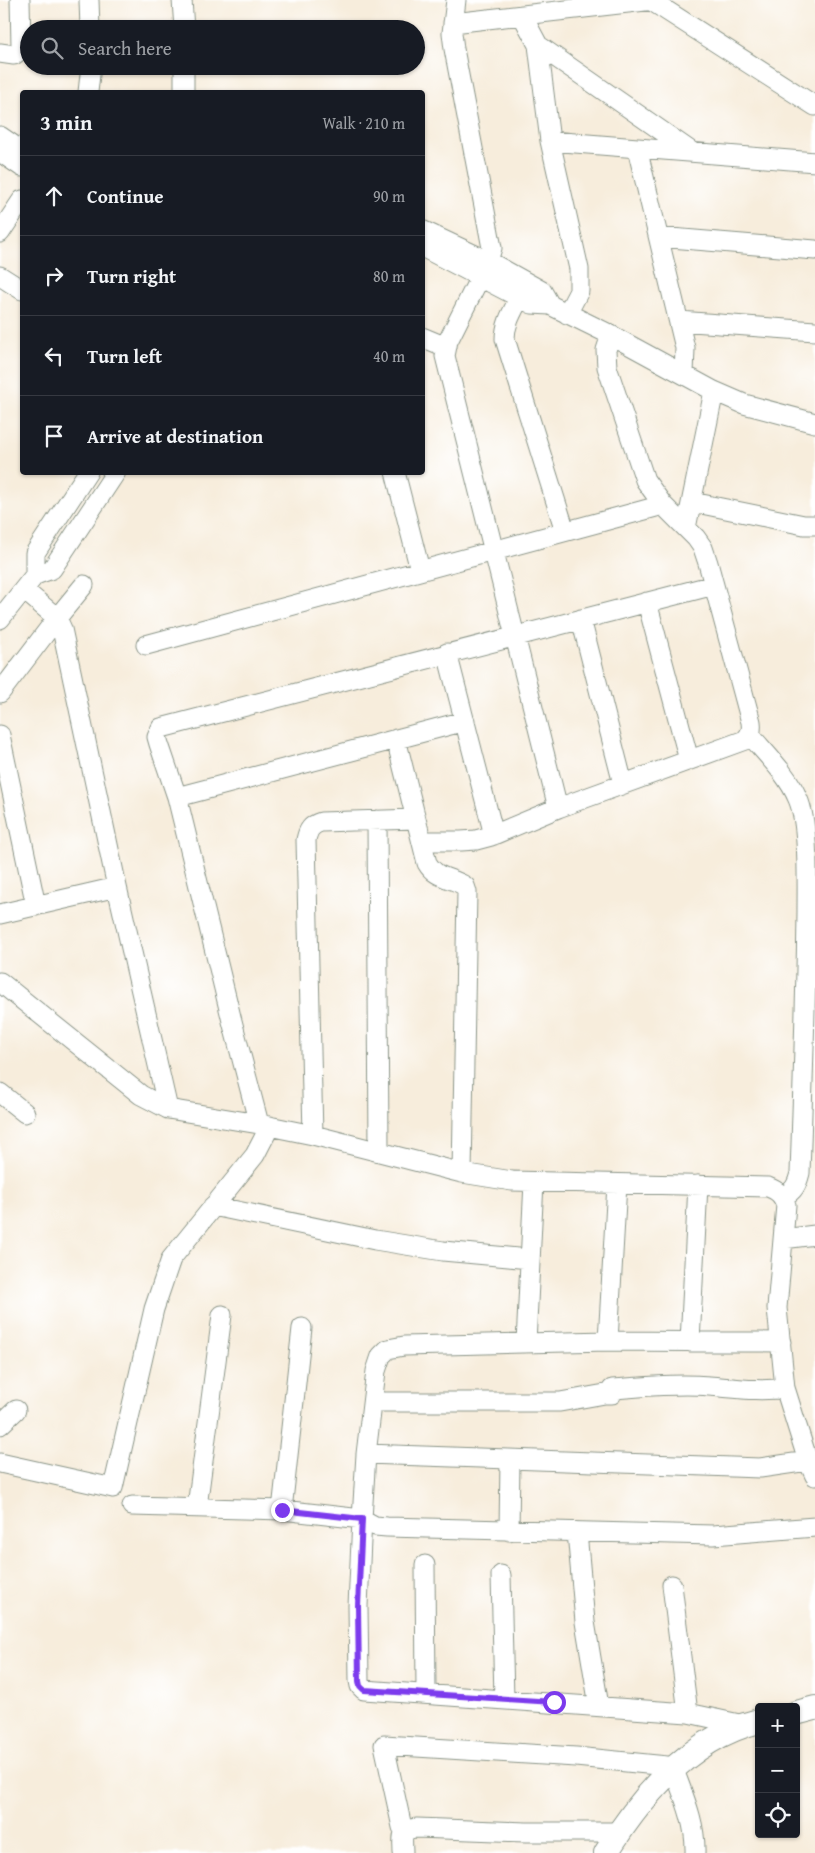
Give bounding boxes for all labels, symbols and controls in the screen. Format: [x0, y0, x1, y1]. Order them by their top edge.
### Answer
search box [20, 20, 425, 75]
icon: search [38, 34, 66, 62]
text: Search here [78, 34, 172, 62]
text: 3 min [40, 107, 92, 138]
text: Walk · 210 m [322, 111, 405, 135]
icon: ahead [40, 182, 68, 210]
text: Continue [87, 182, 164, 210]
text: 90 m [373, 184, 405, 208]
icon: right [40, 262, 68, 290]
text: Turn right [87, 262, 176, 290]
text: 80 m [373, 264, 405, 288]
icon: left [40, 342, 68, 370]
text: Turn left [87, 342, 162, 370]
text: 40 m [373, 344, 405, 368]
icon: arrive [40, 422, 68, 450]
text: Arrive at destination [87, 422, 263, 450]
route end [271, 1499, 294, 1522]
route start [543, 1691, 566, 1714]
map controls [755, 1703, 800, 1838]
button: + [755, 1703, 800, 1748]
button: − [755, 1748, 800, 1793]
button: locate [755, 1793, 800, 1838]

